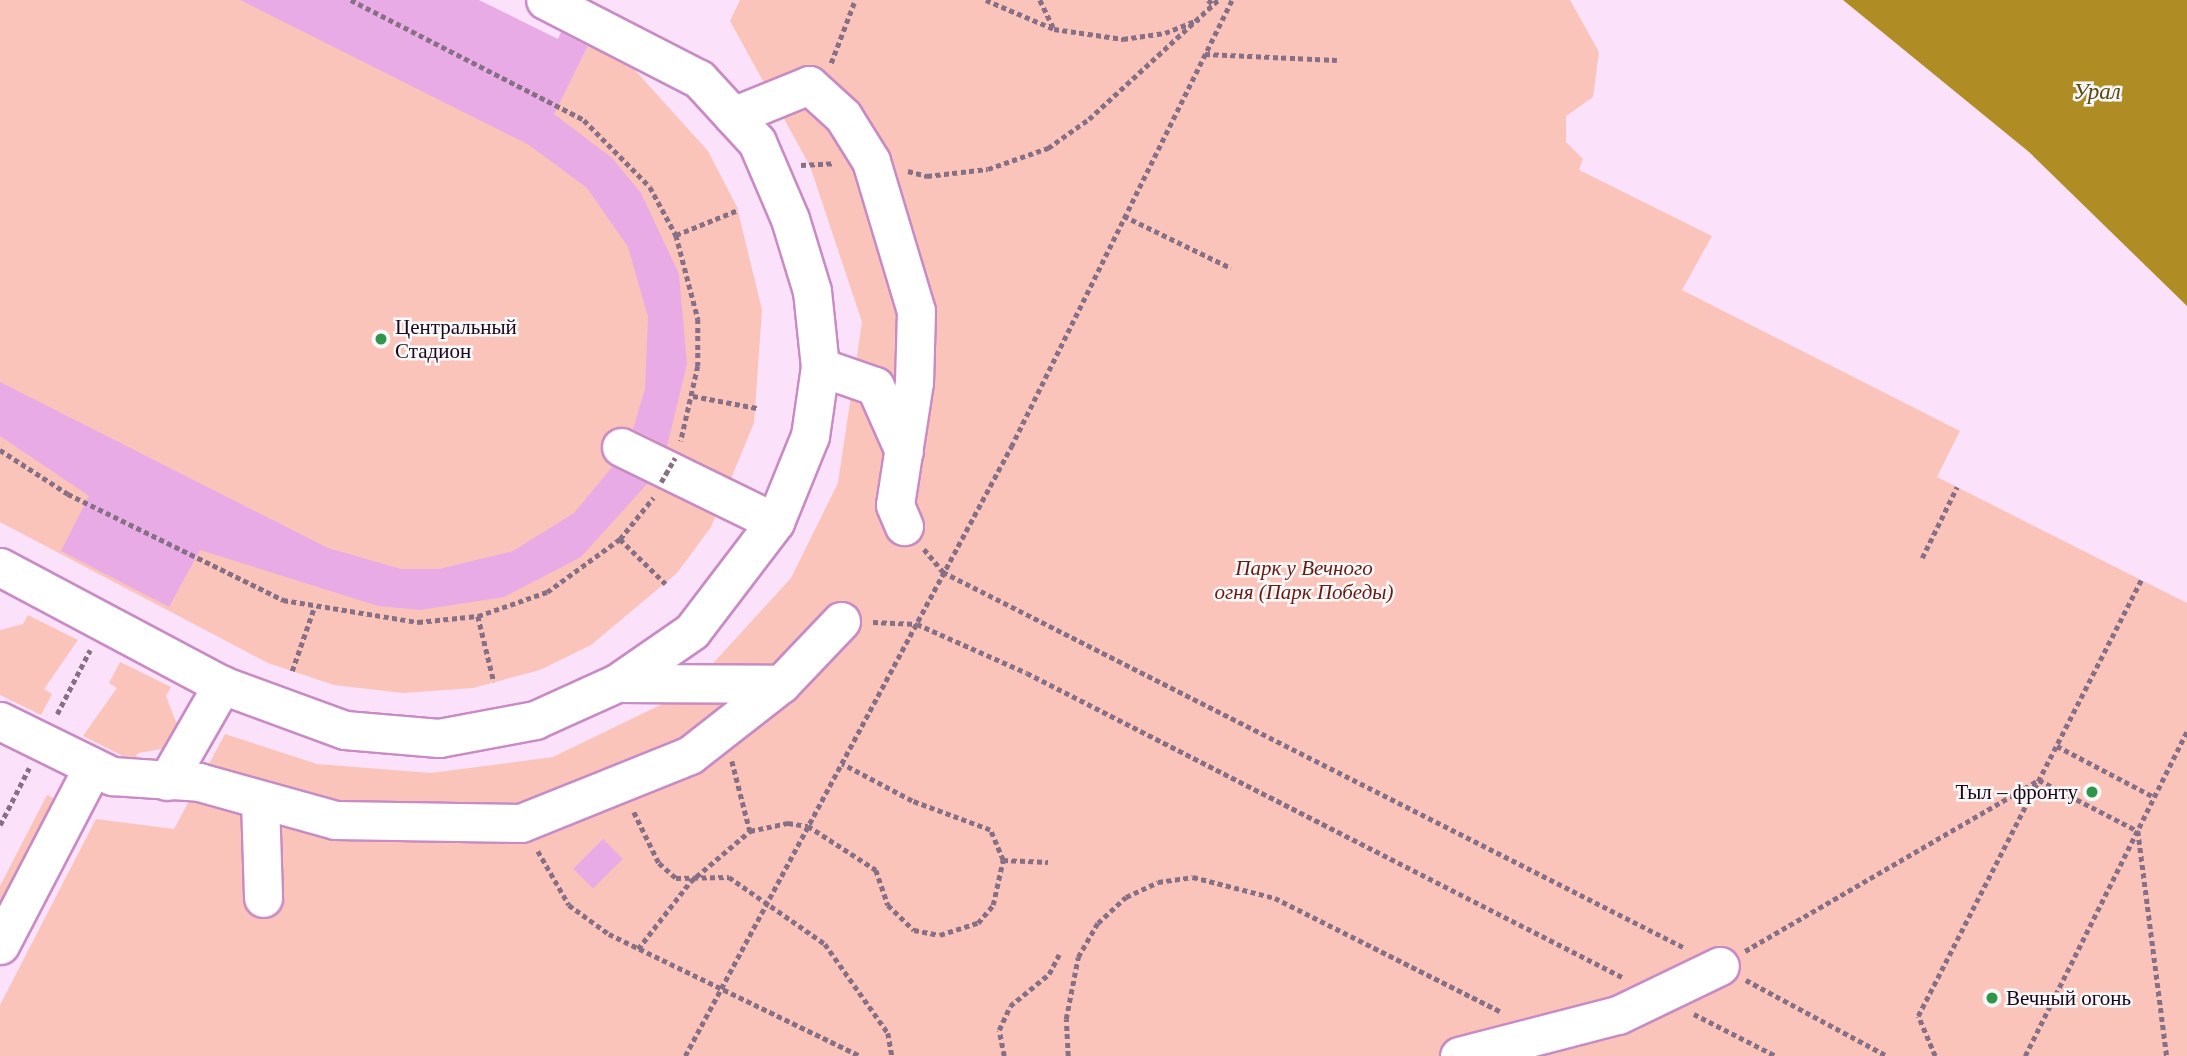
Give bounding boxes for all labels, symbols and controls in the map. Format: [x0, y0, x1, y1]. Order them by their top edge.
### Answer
water label: Урал [2073, 78, 2121, 106]
place label: Центральный Стадион [395, 314, 517, 364]
marker: Центральный Стадион [373, 331, 389, 347]
park label: Парк у Вечного огня (Парк Победы) [1215, 555, 1393, 605]
place label: Тыл – фронту [1955, 779, 2078, 805]
marker: Тыл – фронту [2084, 784, 2100, 800]
place label: Вечный огонь [2006, 985, 2131, 1011]
marker: Вечный огонь [1984, 990, 2000, 1006]

